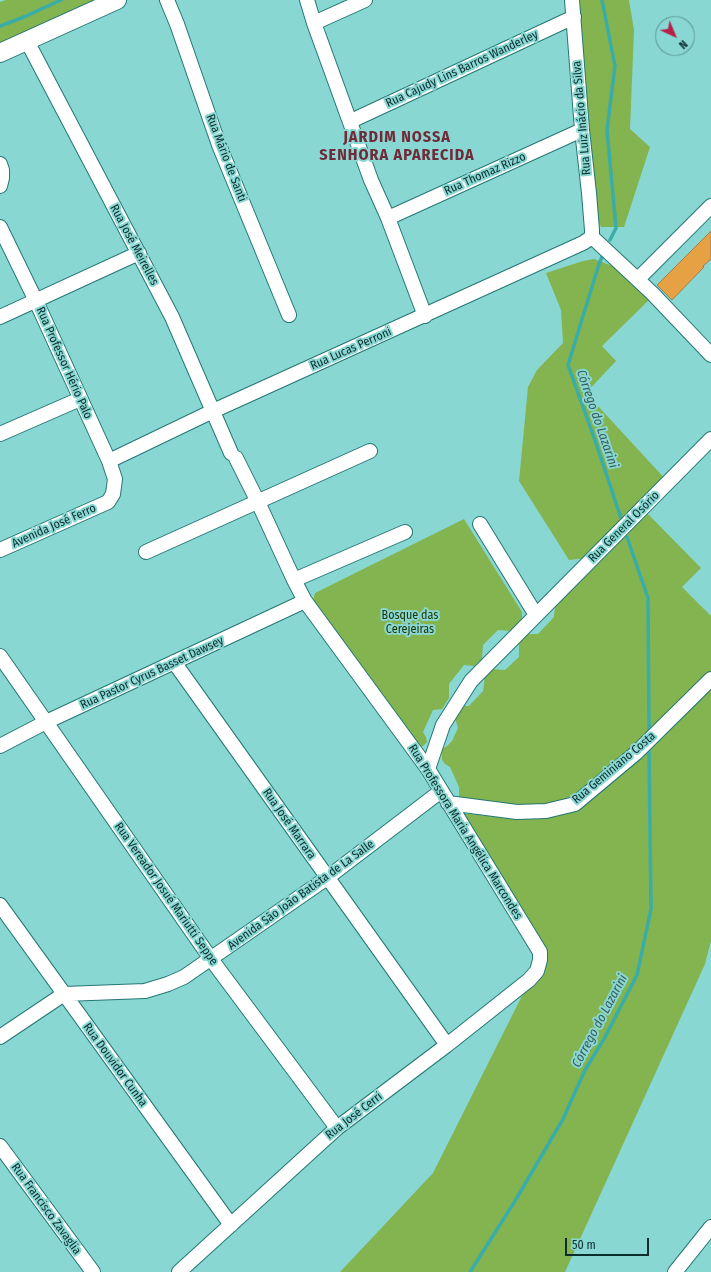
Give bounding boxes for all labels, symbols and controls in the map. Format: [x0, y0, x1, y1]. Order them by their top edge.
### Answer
north arrow [655, 16, 695, 56]
street label: Rua Cajudy Lins Barros Wanderley [384, 27, 540, 111]
text: N [676, 37, 690, 51]
street label: Rua Luiz Inácio da Silva [570, 60, 594, 176]
street label: Rua Mário de Santi [203, 112, 249, 204]
district label: JARDIM NOSSA SENHORA APARECIDA [319, 128, 475, 166]
street label: Rua Thomaz Rizzo [442, 150, 528, 198]
street label: Rua José Meirelles [107, 202, 161, 288]
street label: Rua Professor Hério Palo [33, 305, 95, 421]
street label: Rua Lucas Perroni [308, 325, 394, 373]
water label: Córrego do Lazarini [573, 368, 621, 470]
street label: Rua General Osório [585, 488, 663, 566]
street label: Avenida José Ferro [10, 501, 98, 551]
park label: Bosque das Cerejeiras [382, 609, 438, 637]
street label: Rua Pastor Cyrus Basset Dawsey [78, 633, 226, 713]
street label: Rua Geminiano Costa [569, 729, 659, 807]
street label: Rua Professora Maria Angélica Marcondes [405, 742, 525, 922]
street label: Rua José Marrara [259, 786, 319, 862]
street label: Rua Vereador Josué Mariutti Seppe [111, 820, 221, 968]
street label: Avenida São João Batista de La Salle [225, 837, 377, 953]
water label: Córrego do Lazarini [569, 972, 631, 1070]
street label: Rua Douvidor Cunha [80, 1020, 150, 1110]
street label: Rua José Cerri [323, 1089, 385, 1143]
street label: Rua Francisco Zavaglia [8, 1160, 84, 1258]
scale bar [567, 1230, 651, 1256]
text: 50 m [572, 1238, 596, 1252]

